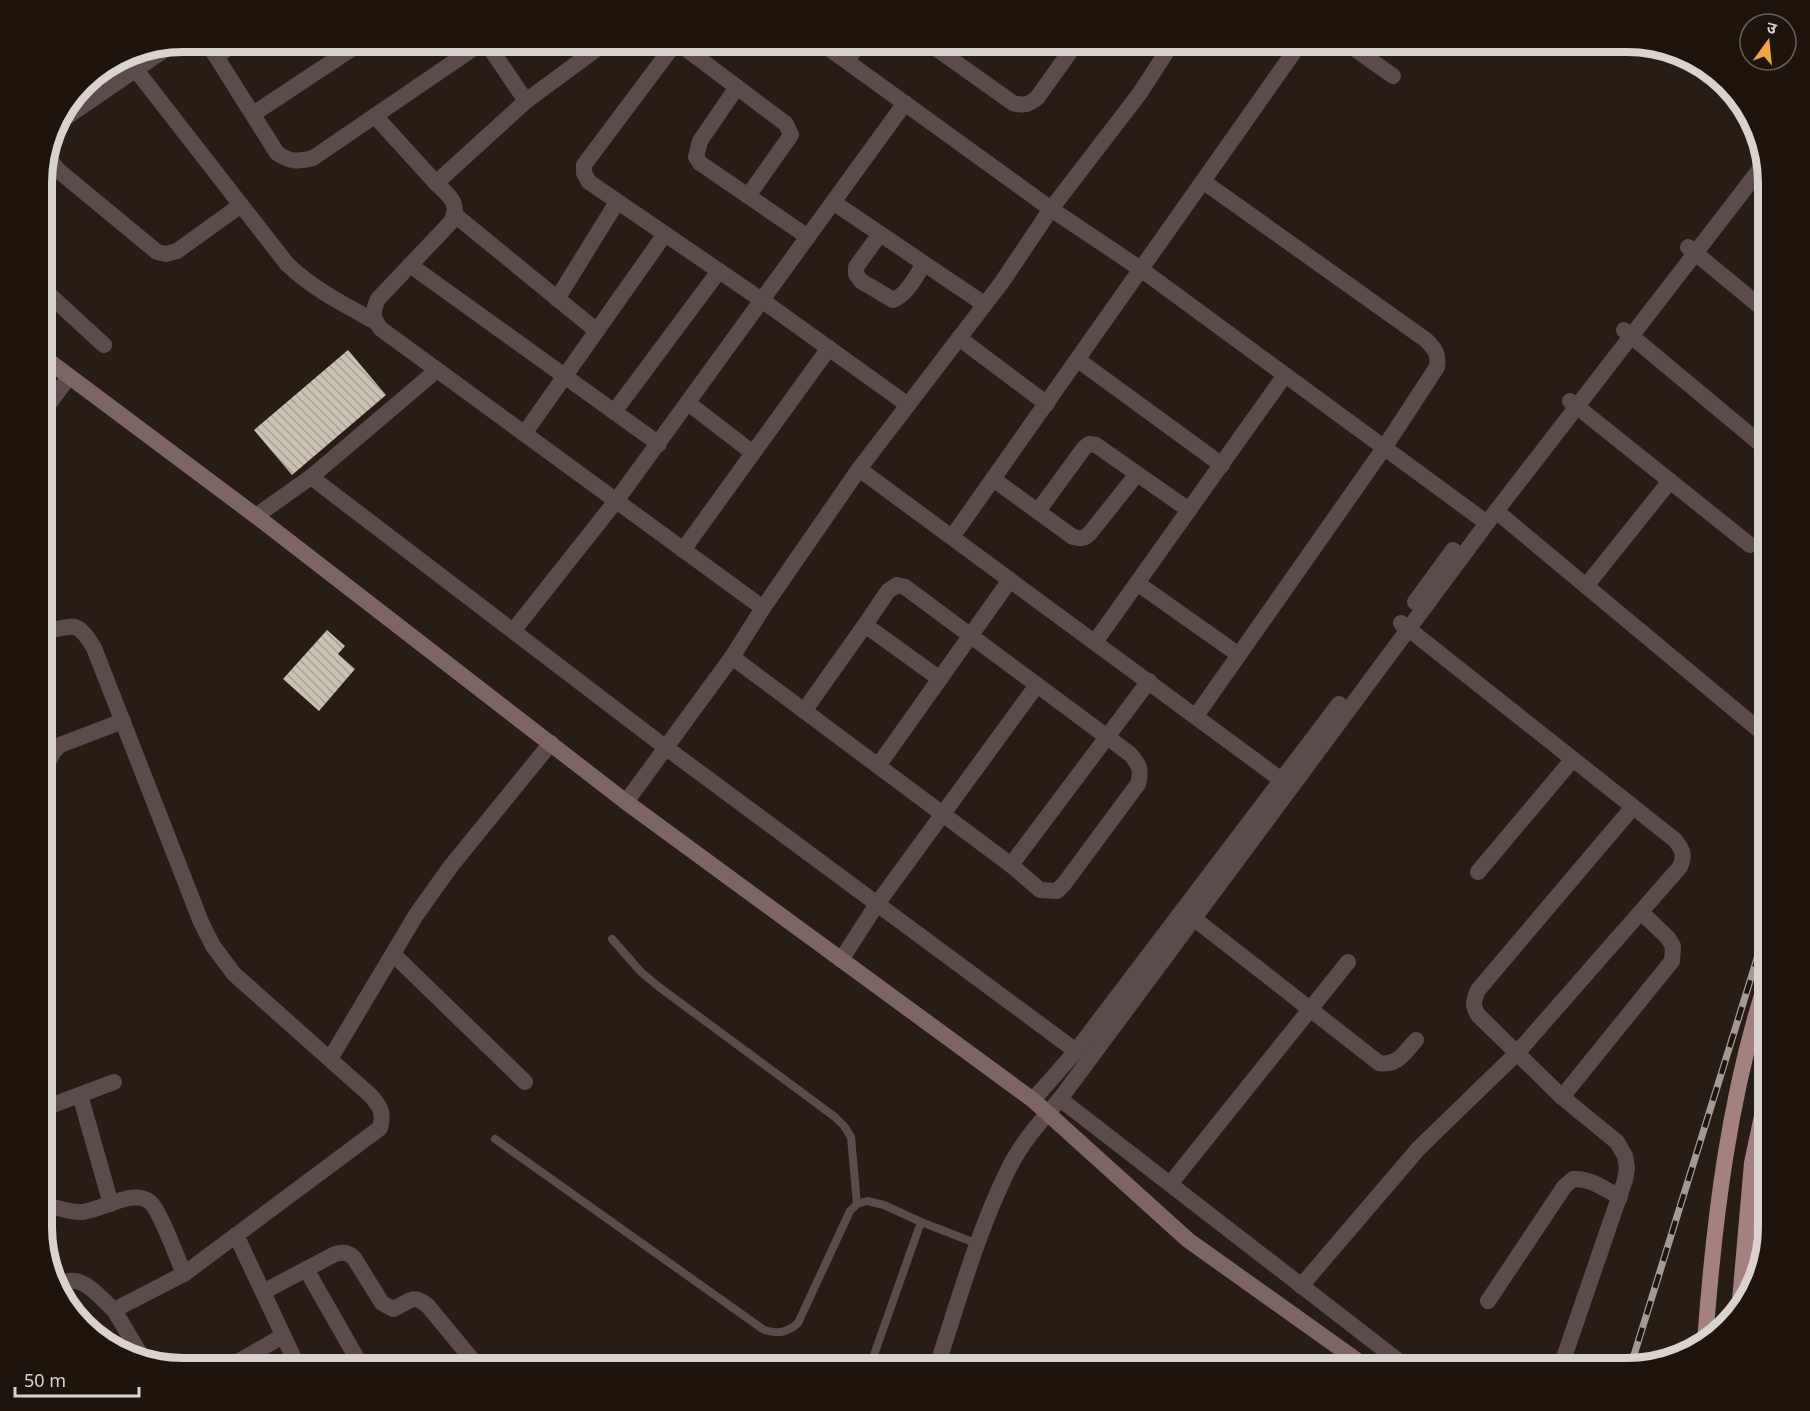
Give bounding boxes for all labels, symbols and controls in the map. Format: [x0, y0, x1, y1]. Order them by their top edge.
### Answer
north arrow [1738, 12, 1798, 72]
text: उ [1765, 16, 1780, 40]
scale bar [15, 1360, 140, 1398]
text: 50 m [24, 1368, 66, 1392]

